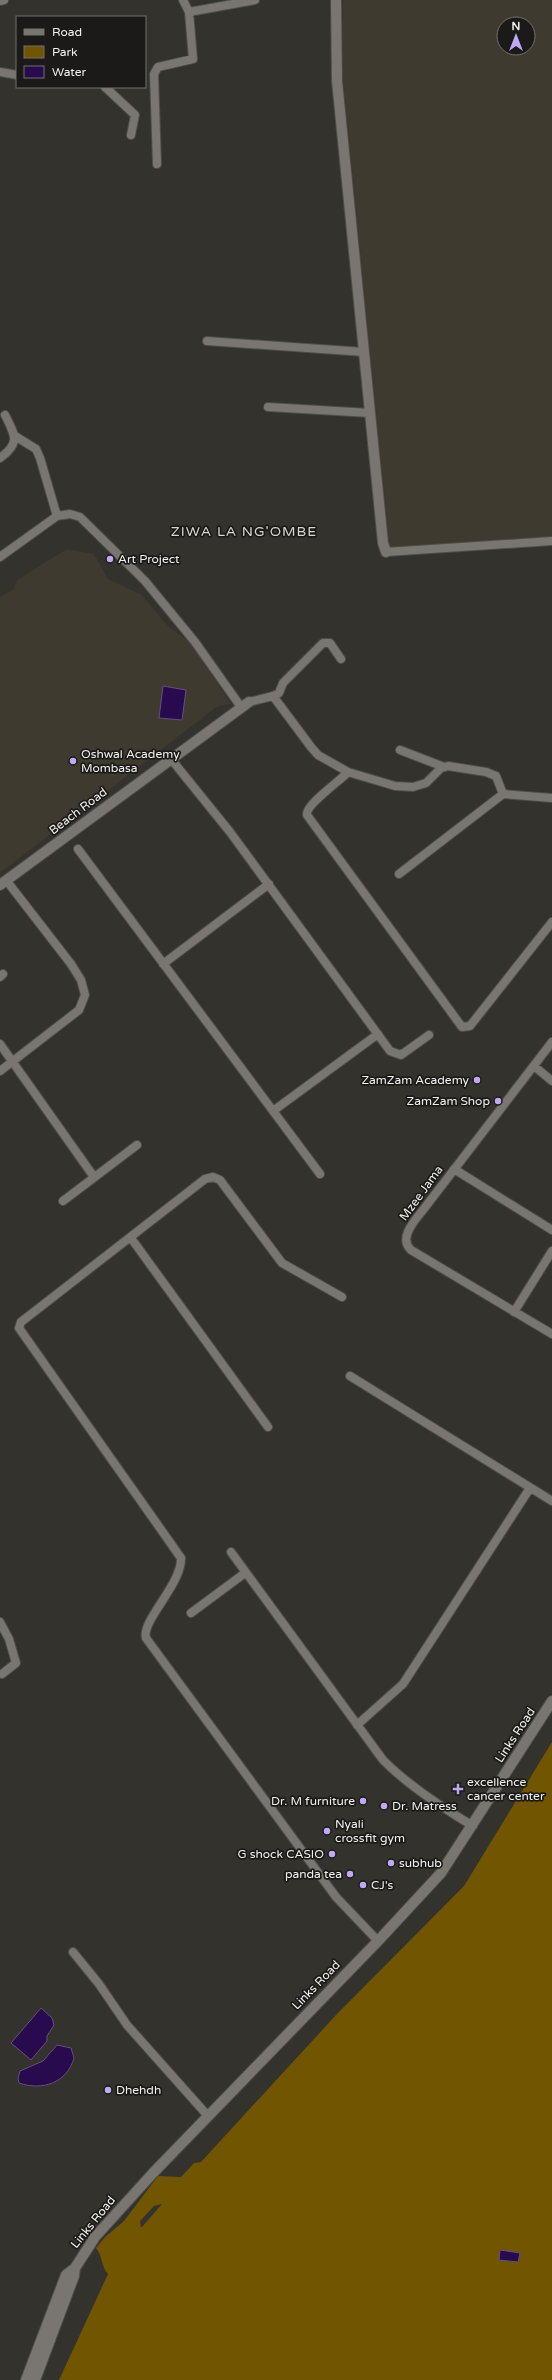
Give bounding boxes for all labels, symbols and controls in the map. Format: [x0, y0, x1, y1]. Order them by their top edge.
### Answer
legend [16, 16, 146, 88]
north arrow [496, 16, 536, 56]
text: N [512, 20, 520, 33]
text: Road [52, 25, 82, 39]
text: Park [52, 45, 78, 59]
text: Water [52, 65, 87, 79]
district label: ZIWA LA NG'OMBE [171, 523, 317, 540]
place label: Art Project [118, 552, 180, 566]
marker: Art Project [105, 554, 115, 564]
place label: Oshwal Academy Mombasa [81, 747, 180, 775]
marker: Oshwal Academy Mombasa [68, 756, 78, 766]
street label: Beach Road [46, 785, 110, 837]
place label: ZamZam Academy [361, 1073, 470, 1087]
marker: ZamZam Academy [472, 1075, 482, 1085]
place label: ZamZam Shop [407, 1094, 490, 1108]
marker: ZamZam Shop [493, 1096, 503, 1106]
street label: Mzee Jama [396, 1163, 446, 1223]
street label: Links Road [492, 1705, 538, 1765]
place label: excellence cancer center [467, 1775, 545, 1803]
marker: excellence cancer center [452, 1783, 464, 1795]
place label: Dr. M furniture [271, 1794, 355, 1808]
marker: Dr. M furniture [358, 1796, 368, 1806]
place label: Dr. Matress [392, 1799, 457, 1813]
marker: Dr. Matress [379, 1801, 389, 1811]
place label: Nyali crossfit gym [335, 1817, 405, 1845]
marker: Nyali crossfit gym [322, 1826, 332, 1836]
place label: G shock CASIO [238, 1847, 324, 1861]
marker: G shock CASIO [327, 1849, 337, 1859]
place label: subhub [399, 1856, 442, 1870]
marker: subhub [386, 1858, 396, 1868]
place label: panda tea [285, 1867, 342, 1881]
marker: panda tea [345, 1869, 355, 1879]
place label: CJ's [371, 1878, 394, 1892]
marker: CJ's [358, 1880, 368, 1890]
street label: Links Road [289, 1958, 343, 2012]
place label: Dhehdh [116, 2083, 161, 2097]
marker: Dhehdh [103, 2085, 113, 2095]
street label: Links Road [68, 2193, 118, 2251]

